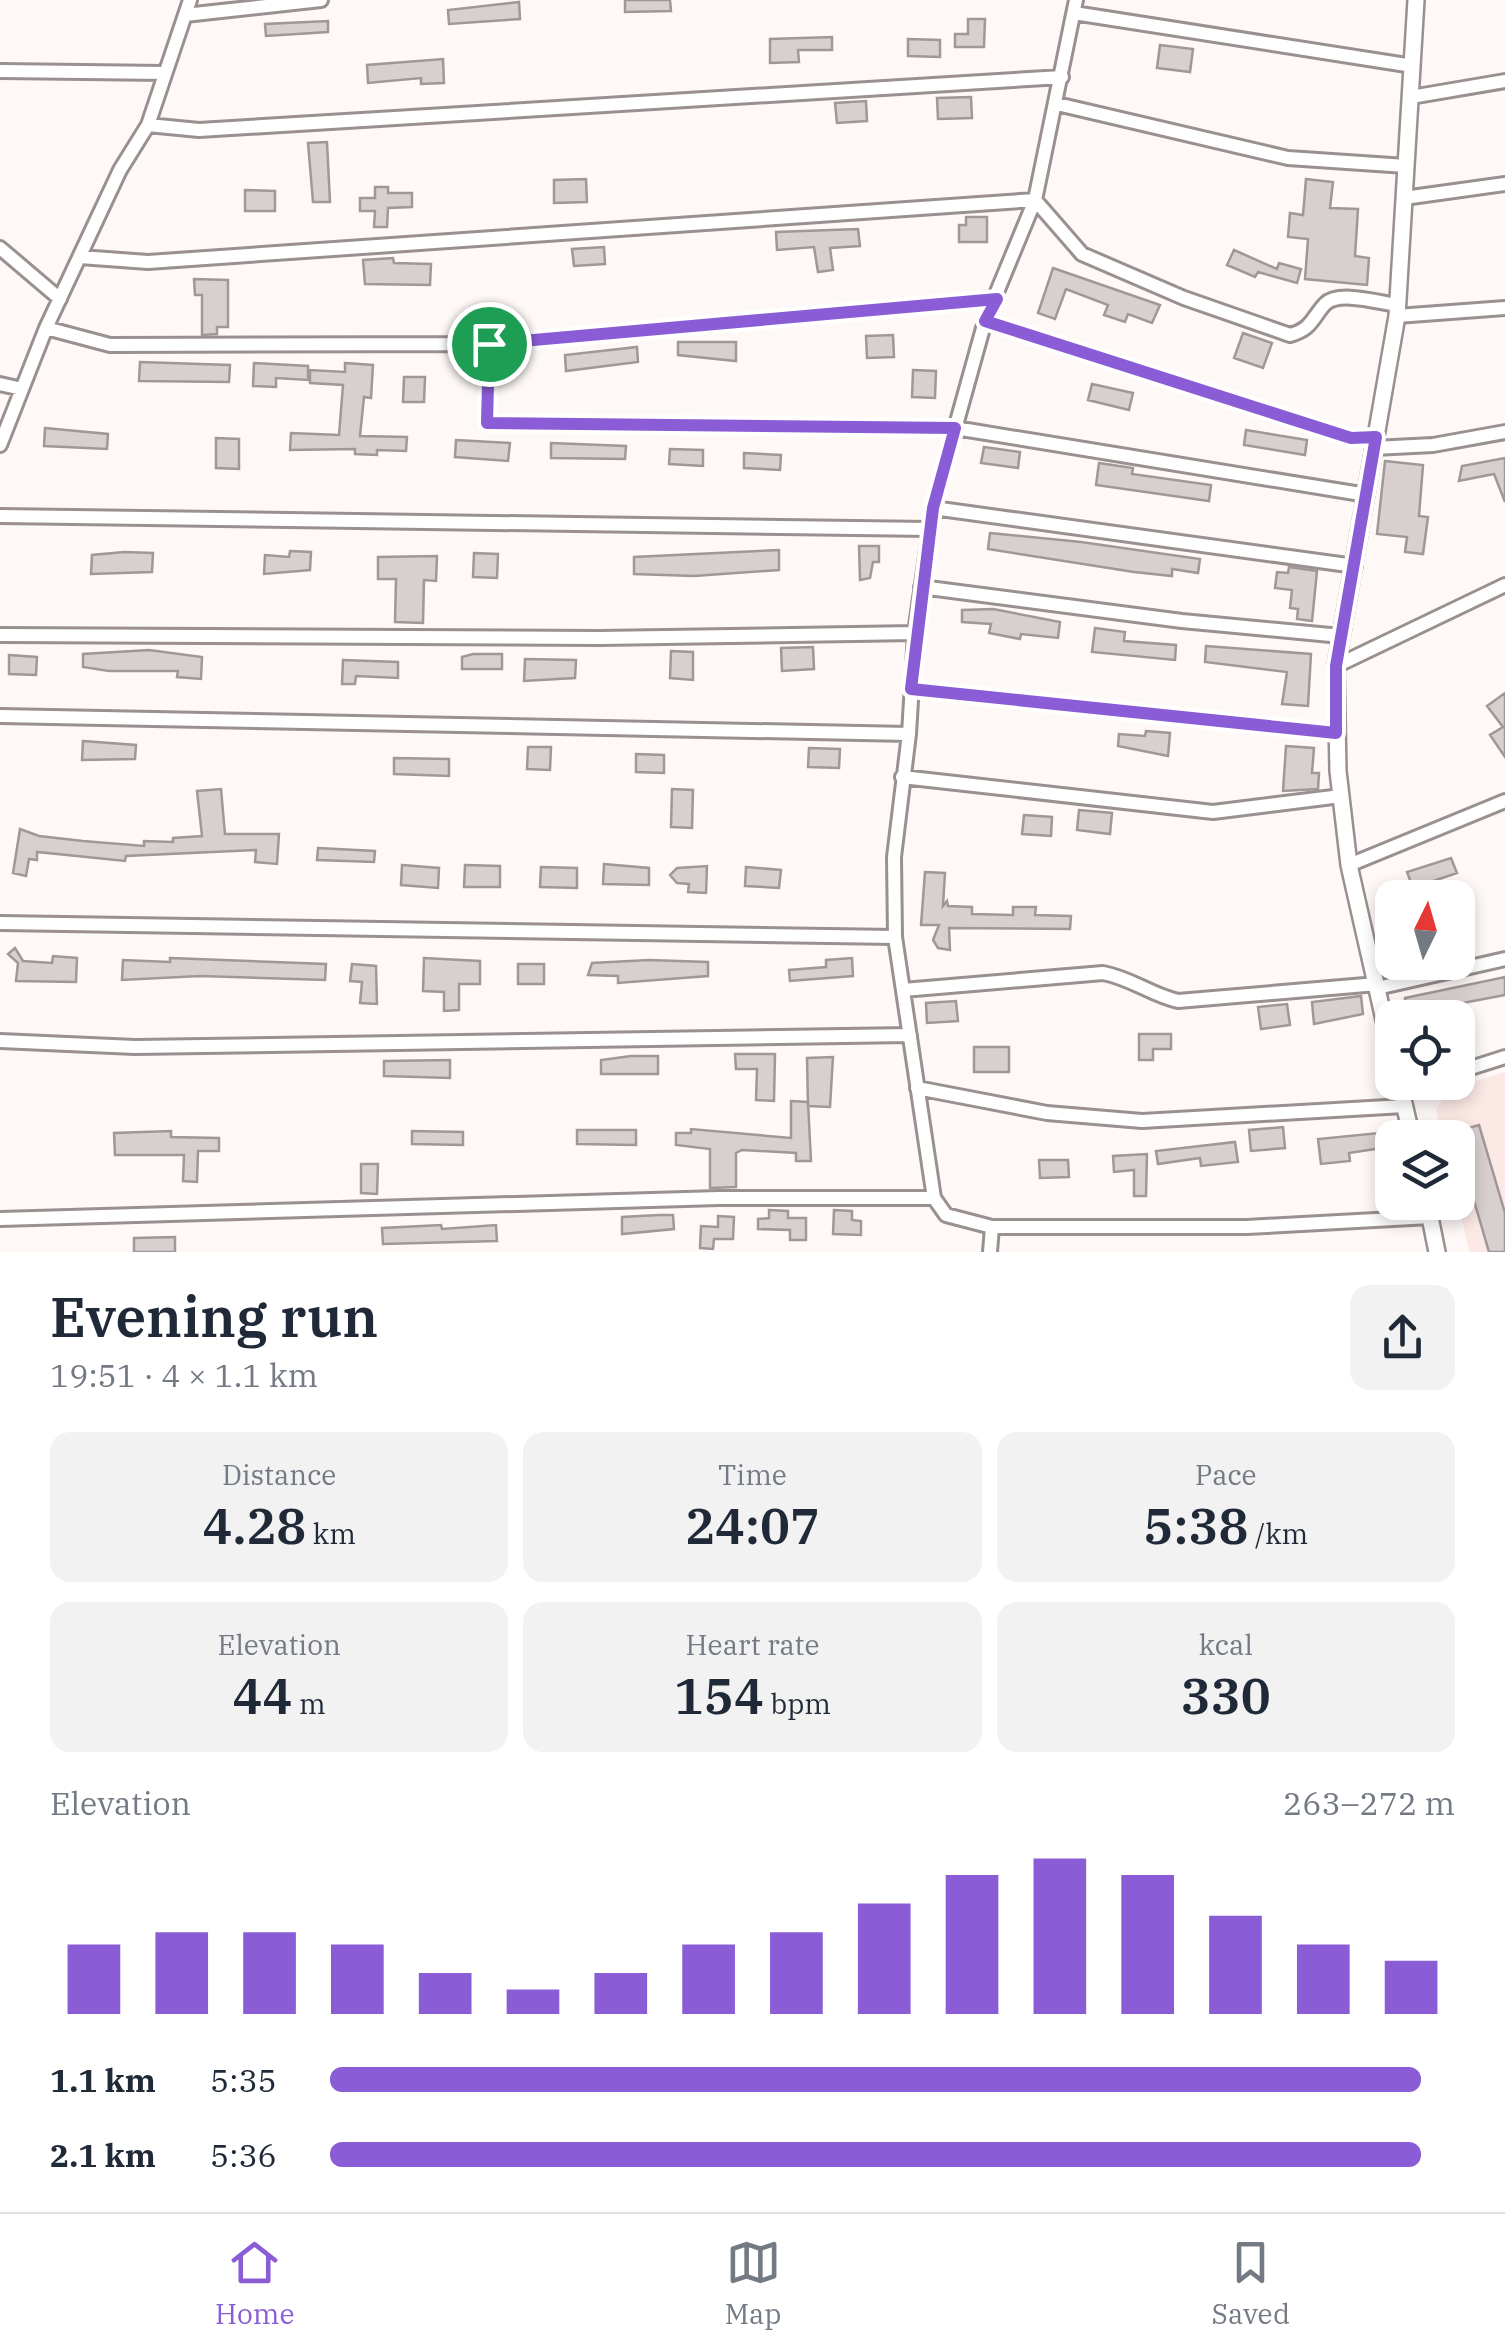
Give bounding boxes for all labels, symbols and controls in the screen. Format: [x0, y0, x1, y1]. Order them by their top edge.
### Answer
pin [447, 302, 532, 387]
icon: arrive [462, 317, 517, 372]
north arrow [1375, 880, 1475, 980]
map controls [1375, 880, 1475, 1220]
button: locate [1375, 1000, 1475, 1100]
button: layers [1375, 1120, 1475, 1220]
text: Evening run [50, 1281, 378, 1352]
button: share [1350, 1285, 1455, 1390]
text: 19:51 · 4 × 1.1 km [50, 1354, 318, 1396]
text: Distance [222, 1456, 336, 1493]
text: Time [718, 1456, 787, 1493]
text: Pace [1195, 1456, 1257, 1493]
text: 4.28 [202, 1493, 306, 1558]
text: 24:07 [685, 1493, 820, 1558]
text: 5:38 [1143, 1493, 1248, 1558]
text: km [306, 1515, 356, 1552]
text: /km [1248, 1515, 1308, 1552]
text: Elevation [217, 1626, 341, 1663]
text: Heart rate [686, 1626, 819, 1663]
text: kcal [1199, 1626, 1253, 1663]
text: 44 [233, 1663, 293, 1728]
text: 154 [674, 1663, 764, 1728]
text: 330 [1181, 1663, 1271, 1728]
text: m [293, 1685, 326, 1722]
text: bpm [764, 1685, 831, 1722]
text: Elevation [50, 1782, 191, 1824]
text: 263–272 m [1283, 1782, 1455, 1824]
text: 1.1 km [50, 2059, 156, 2101]
text: 5:35 [210, 2059, 277, 2101]
text: 2.1 km [50, 2134, 156, 2176]
text: 5:36 [210, 2134, 277, 2176]
tab: Home [215, 2235, 295, 2332]
tab: Map [725, 2235, 782, 2332]
tab: Saved [1212, 2235, 1290, 2332]

